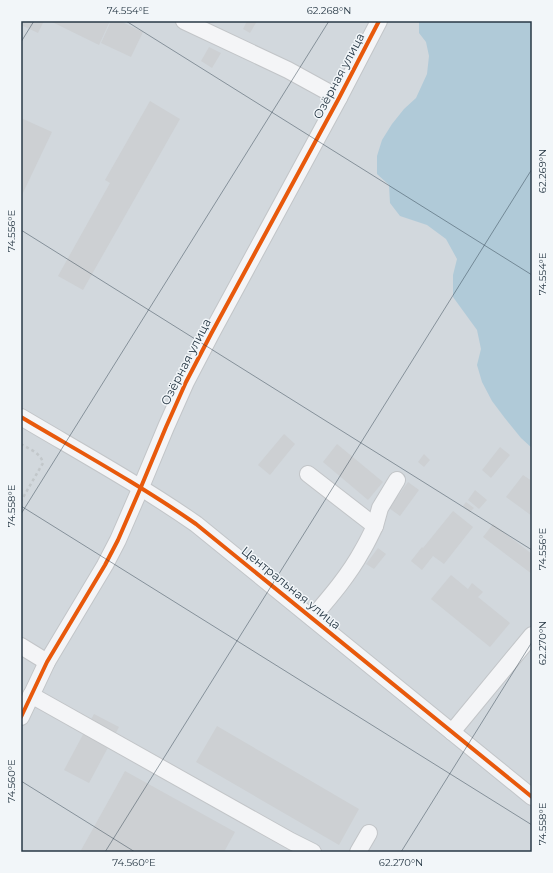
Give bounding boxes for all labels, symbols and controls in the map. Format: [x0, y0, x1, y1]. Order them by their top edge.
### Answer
text: 74.554°E [107, 4, 150, 17]
text: 62.268°N [307, 4, 351, 17]
street label: Озёрная улица [310, 30, 368, 121]
text: 62.269°N [536, 149, 549, 193]
text: 74.556°E [5, 210, 18, 252]
text: 74.554°E [536, 252, 549, 295]
street label: Озёрная улица [157, 316, 214, 408]
text: 74.558°E [5, 484, 18, 527]
text: 74.556°E [536, 528, 549, 570]
street label: Центральная улица [239, 543, 344, 632]
text: 62.270°N [536, 621, 549, 665]
text: 74.560°E [5, 759, 18, 803]
text: 74.558°E [536, 802, 549, 845]
text: 74.560°E [112, 856, 156, 869]
text: 62.270°N [379, 856, 423, 869]

